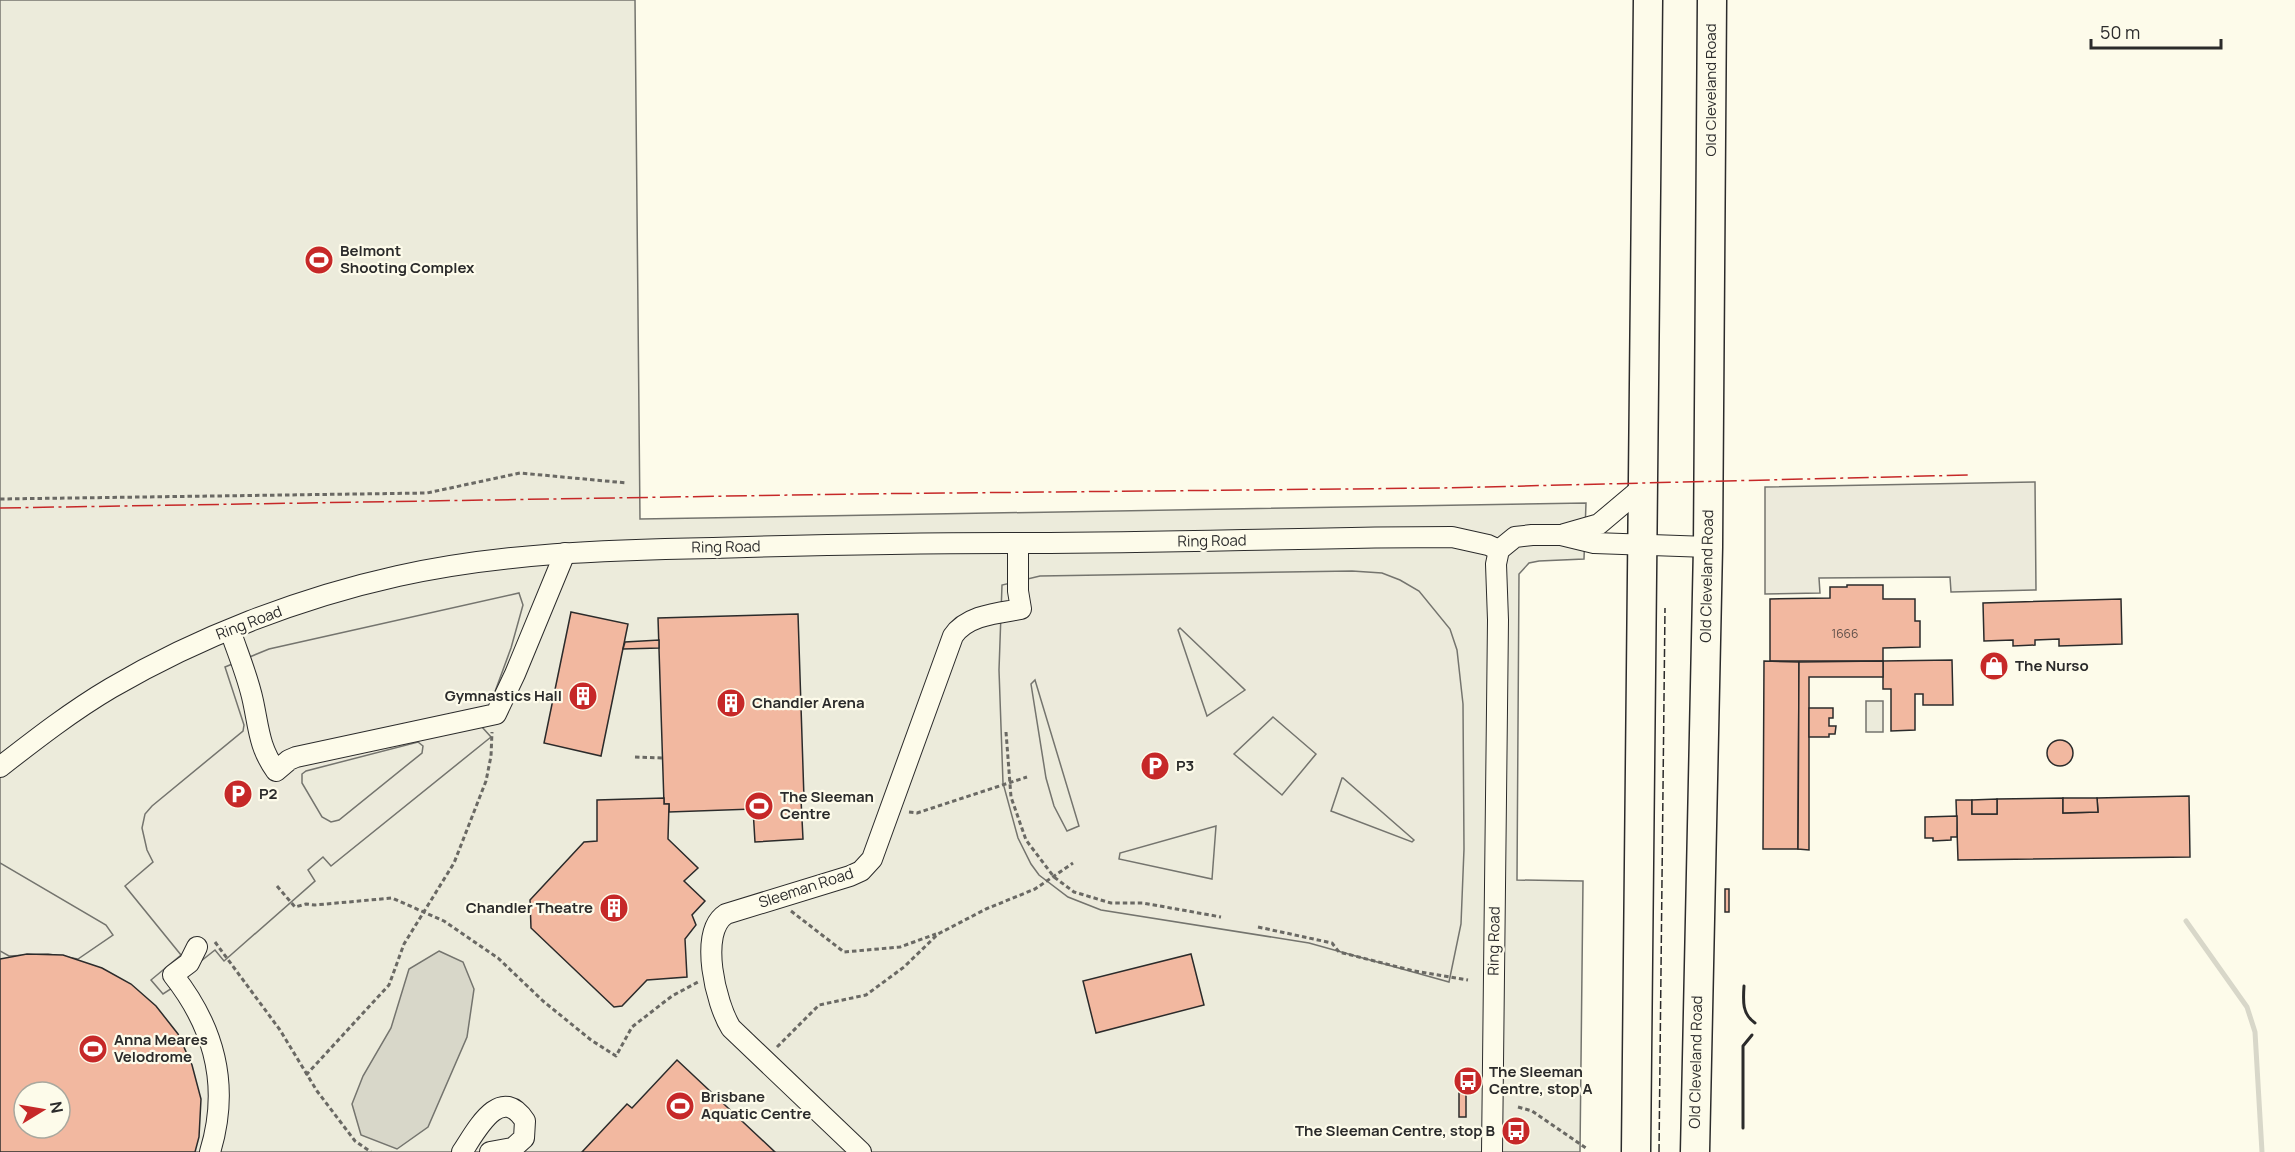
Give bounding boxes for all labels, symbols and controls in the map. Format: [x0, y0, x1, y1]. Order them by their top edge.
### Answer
scale bar [2091, 12, 2222, 50]
text: 50 m [2100, 20, 2140, 44]
street label: Old Cleveland Road [1700, 23, 1721, 157]
place label: Belmont Shooting Complex [340, 240, 475, 278]
sports icon: Belmont Shooting Complex [303, 244, 335, 276]
street label: Old Cleveland Road [1695, 509, 1718, 643]
street label: Ring Road [1177, 529, 1247, 552]
street label: Ring Road [691, 535, 761, 558]
street label: Ring Road [213, 600, 285, 645]
house number: 1666 [1831, 625, 1859, 642]
shop icon: The Nurso [1978, 650, 2010, 682]
place label: The Nurso [2015, 655, 2089, 676]
building icon: Gymnastics Hall [567, 680, 599, 712]
place label: Gymnastics Hall [445, 685, 562, 706]
building icon: Chandler Arena [715, 687, 747, 719]
place label: Chandler Arena [752, 692, 865, 713]
parking icon: P3 [1139, 750, 1171, 782]
place label: P3 [1176, 755, 1194, 776]
parking icon: P2 [222, 778, 254, 810]
place label: P2 [259, 783, 278, 804]
place label: The Sleeman Centre [780, 786, 874, 824]
sports icon: The Sleeman Centre [743, 790, 775, 822]
street label: Sleeman Road [756, 862, 856, 913]
building icon: Chandler Theatre [598, 892, 630, 924]
place label: Chandler Theatre [466, 897, 593, 918]
street label: Ring Road [1482, 906, 1505, 976]
street label: Old Cleveland Road [1684, 995, 1707, 1129]
place label: Anna Meares Velodrome [114, 1029, 208, 1067]
sports icon: Anna Meares Velodrome [77, 1033, 109, 1065]
place label: The Sleeman Centre, stop A [1489, 1061, 1593, 1099]
bus stop icon: The Sleeman Centre, stop A [1452, 1065, 1484, 1097]
north arrow [12, 1080, 72, 1140]
place label: Brisbane Aquatic Centre [701, 1086, 811, 1124]
sports icon: Brisbane Aquatic Centre [664, 1090, 696, 1122]
text: N [45, 1099, 69, 1115]
bus stop icon: The Sleeman Centre, stop B [1500, 1115, 1532, 1147]
place label: The Sleeman Centre, stop B [1295, 1120, 1496, 1141]

